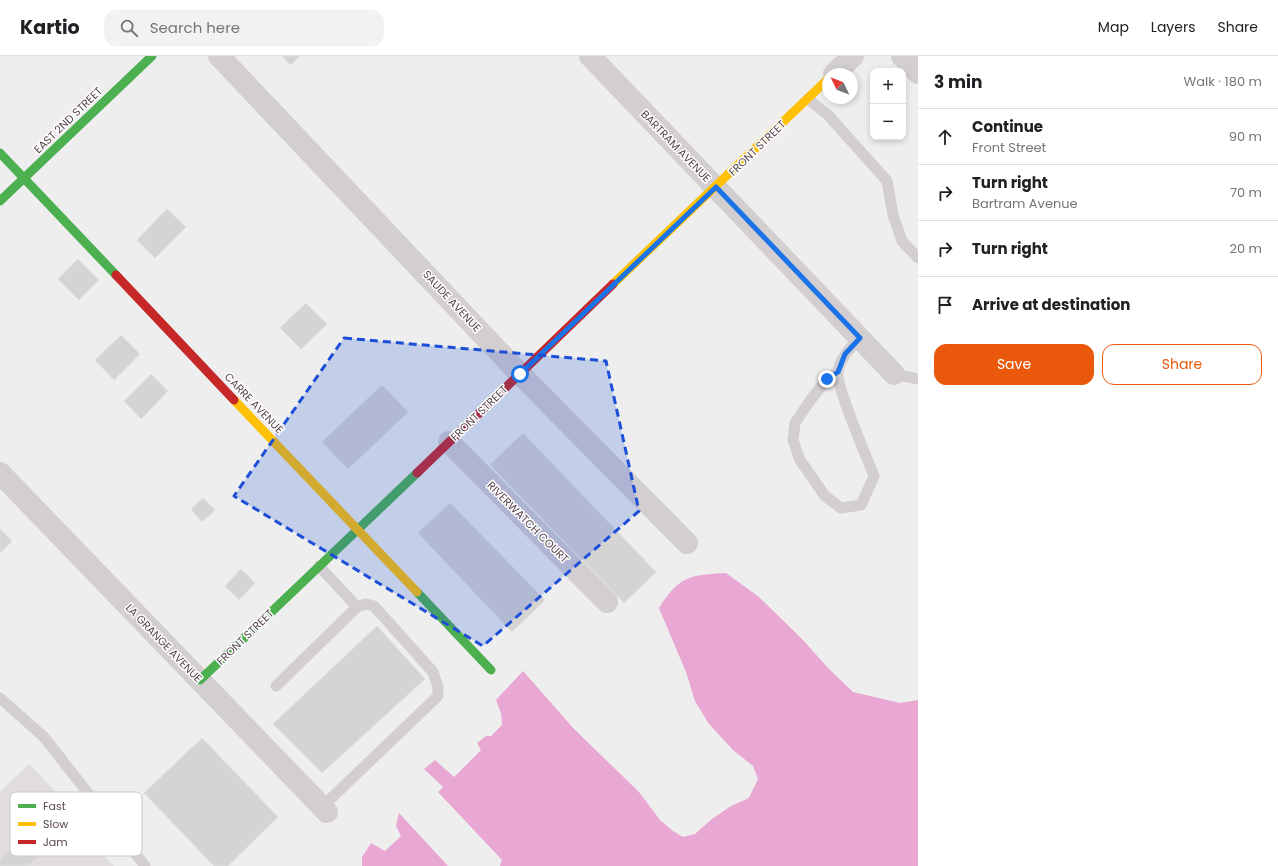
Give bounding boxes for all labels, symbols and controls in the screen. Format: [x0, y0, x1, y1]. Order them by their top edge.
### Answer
search box [104, 10, 384, 46]
text: Kartio [20, 14, 80, 41]
icon: search [118, 17, 140, 39]
text: Search here [150, 17, 240, 38]
text: Map [1098, 17, 1129, 37]
text: Layers [1151, 17, 1195, 37]
text: Share [1217, 17, 1258, 37]
north arrow [822, 68, 858, 104]
map controls [870, 68, 906, 140]
button: + [870, 68, 906, 104]
text: 3 min [934, 70, 982, 94]
text: Walk · 180 m [1184, 72, 1262, 91]
street label: EAST 2ND STREET [30, 83, 106, 157]
button: − [870, 104, 906, 140]
street label: BARTRAM AVENUE [637, 106, 715, 186]
text: Continue [972, 116, 1043, 137]
street label: FRONT STREET [725, 117, 789, 179]
icon: ahead [934, 126, 956, 148]
text: 90 m [1229, 127, 1262, 146]
text: Front Street [972, 138, 1046, 157]
text: Turn right [972, 172, 1048, 193]
icon: right [934, 182, 956, 204]
text: 70 m [1230, 183, 1262, 202]
text: Bartram Avenue [972, 194, 1078, 213]
icon: right [934, 238, 956, 260]
text: Turn right [972, 238, 1048, 259]
text: 20 m [1229, 239, 1262, 258]
street label: SAUDE AVENUE [419, 267, 485, 335]
icon: arrive [934, 294, 956, 316]
text: Arrive at destination [972, 294, 1130, 315]
button: Save [934, 344, 1094, 385]
button: Share [1102, 344, 1262, 385]
route start [511, 365, 529, 383]
street label: CARRE AVENUE [221, 369, 287, 437]
route end [818, 370, 836, 388]
street label: FRONT STREET [447, 382, 511, 444]
street label: RIVERWATCH COURT [484, 478, 572, 566]
street label: LA GRANGE AVENUE [122, 600, 206, 686]
street label: FRONT STREET [213, 606, 277, 668]
legend [10, 792, 142, 856]
text: Fast [43, 798, 66, 814]
text: Slow [43, 816, 68, 832]
text: Jam [43, 834, 68, 850]

